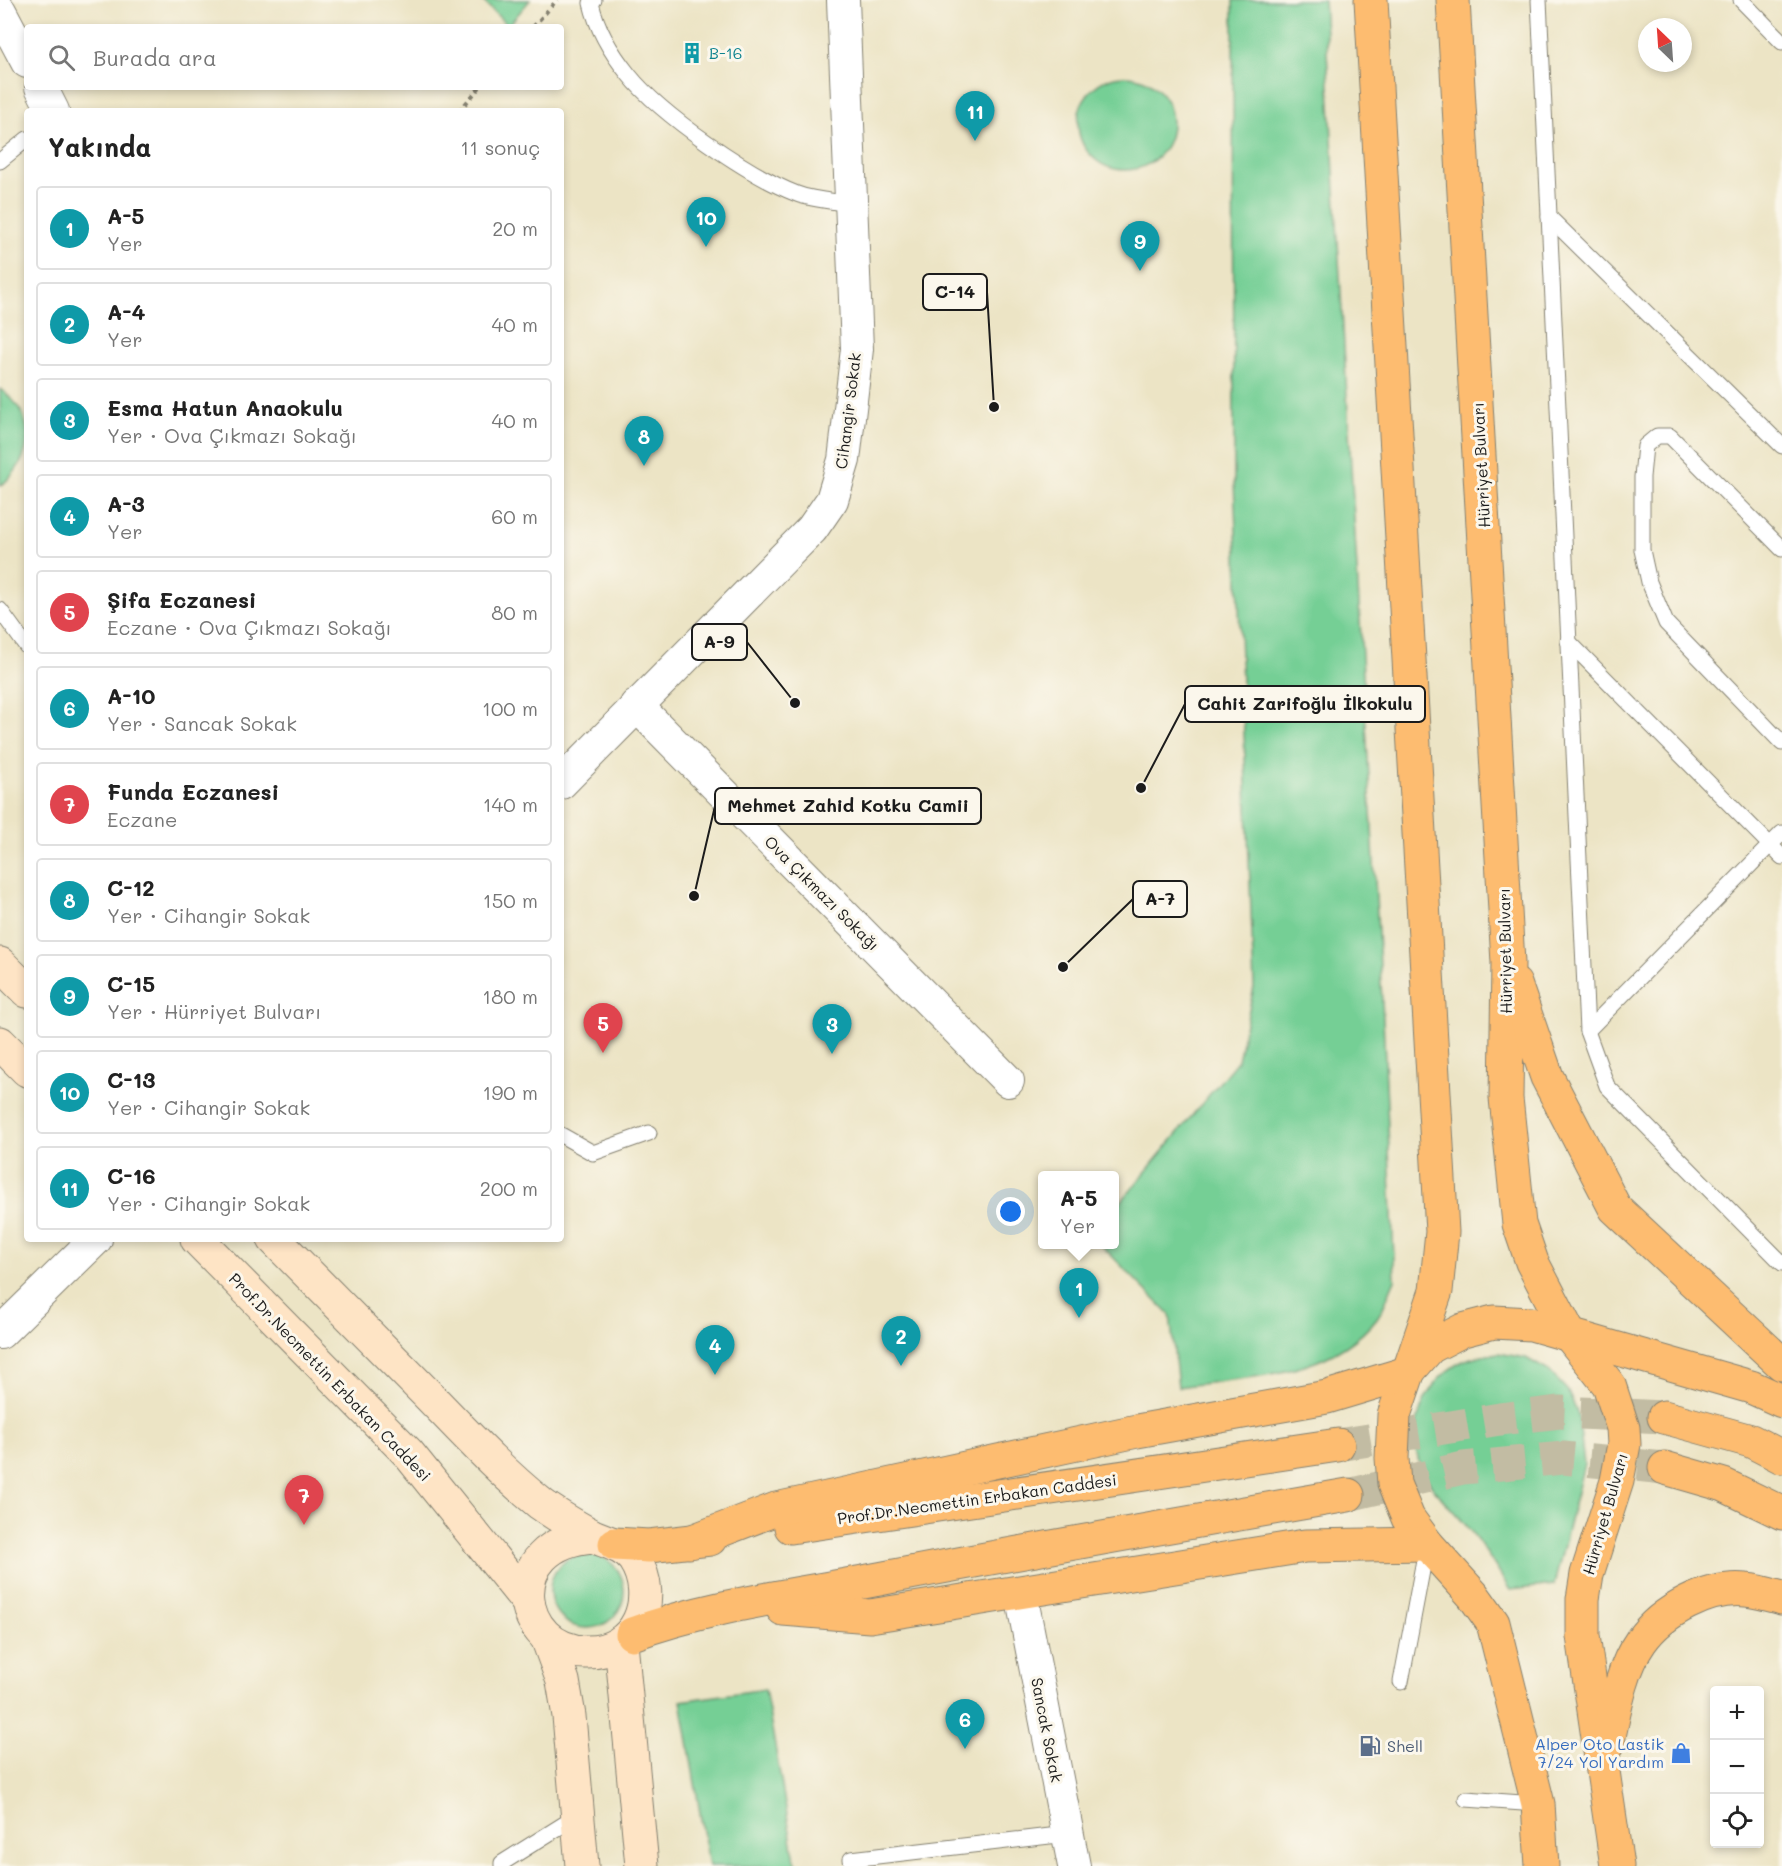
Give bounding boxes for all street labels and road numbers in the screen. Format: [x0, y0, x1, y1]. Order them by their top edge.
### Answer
street label: Cihangir Sokak [830, 352, 865, 470]
street label: Hürriyet Bulvarı [1467, 402, 1494, 528]
street label: Ova Çıkmazı Sokağı [760, 831, 884, 955]
street label: Hürriyet Bulvarı [1493, 888, 1516, 1014]
street label: Prof.Dr.Necmettin Erbakan Caddesi [225, 1268, 436, 1485]
street label: Hürriyet Bulvarı [1577, 1451, 1632, 1577]
street label: Prof.Dr.Necmettin Erbakan Caddesi [836, 1468, 1118, 1529]
street label: Sancak Sokak [1027, 1676, 1068, 1784]

